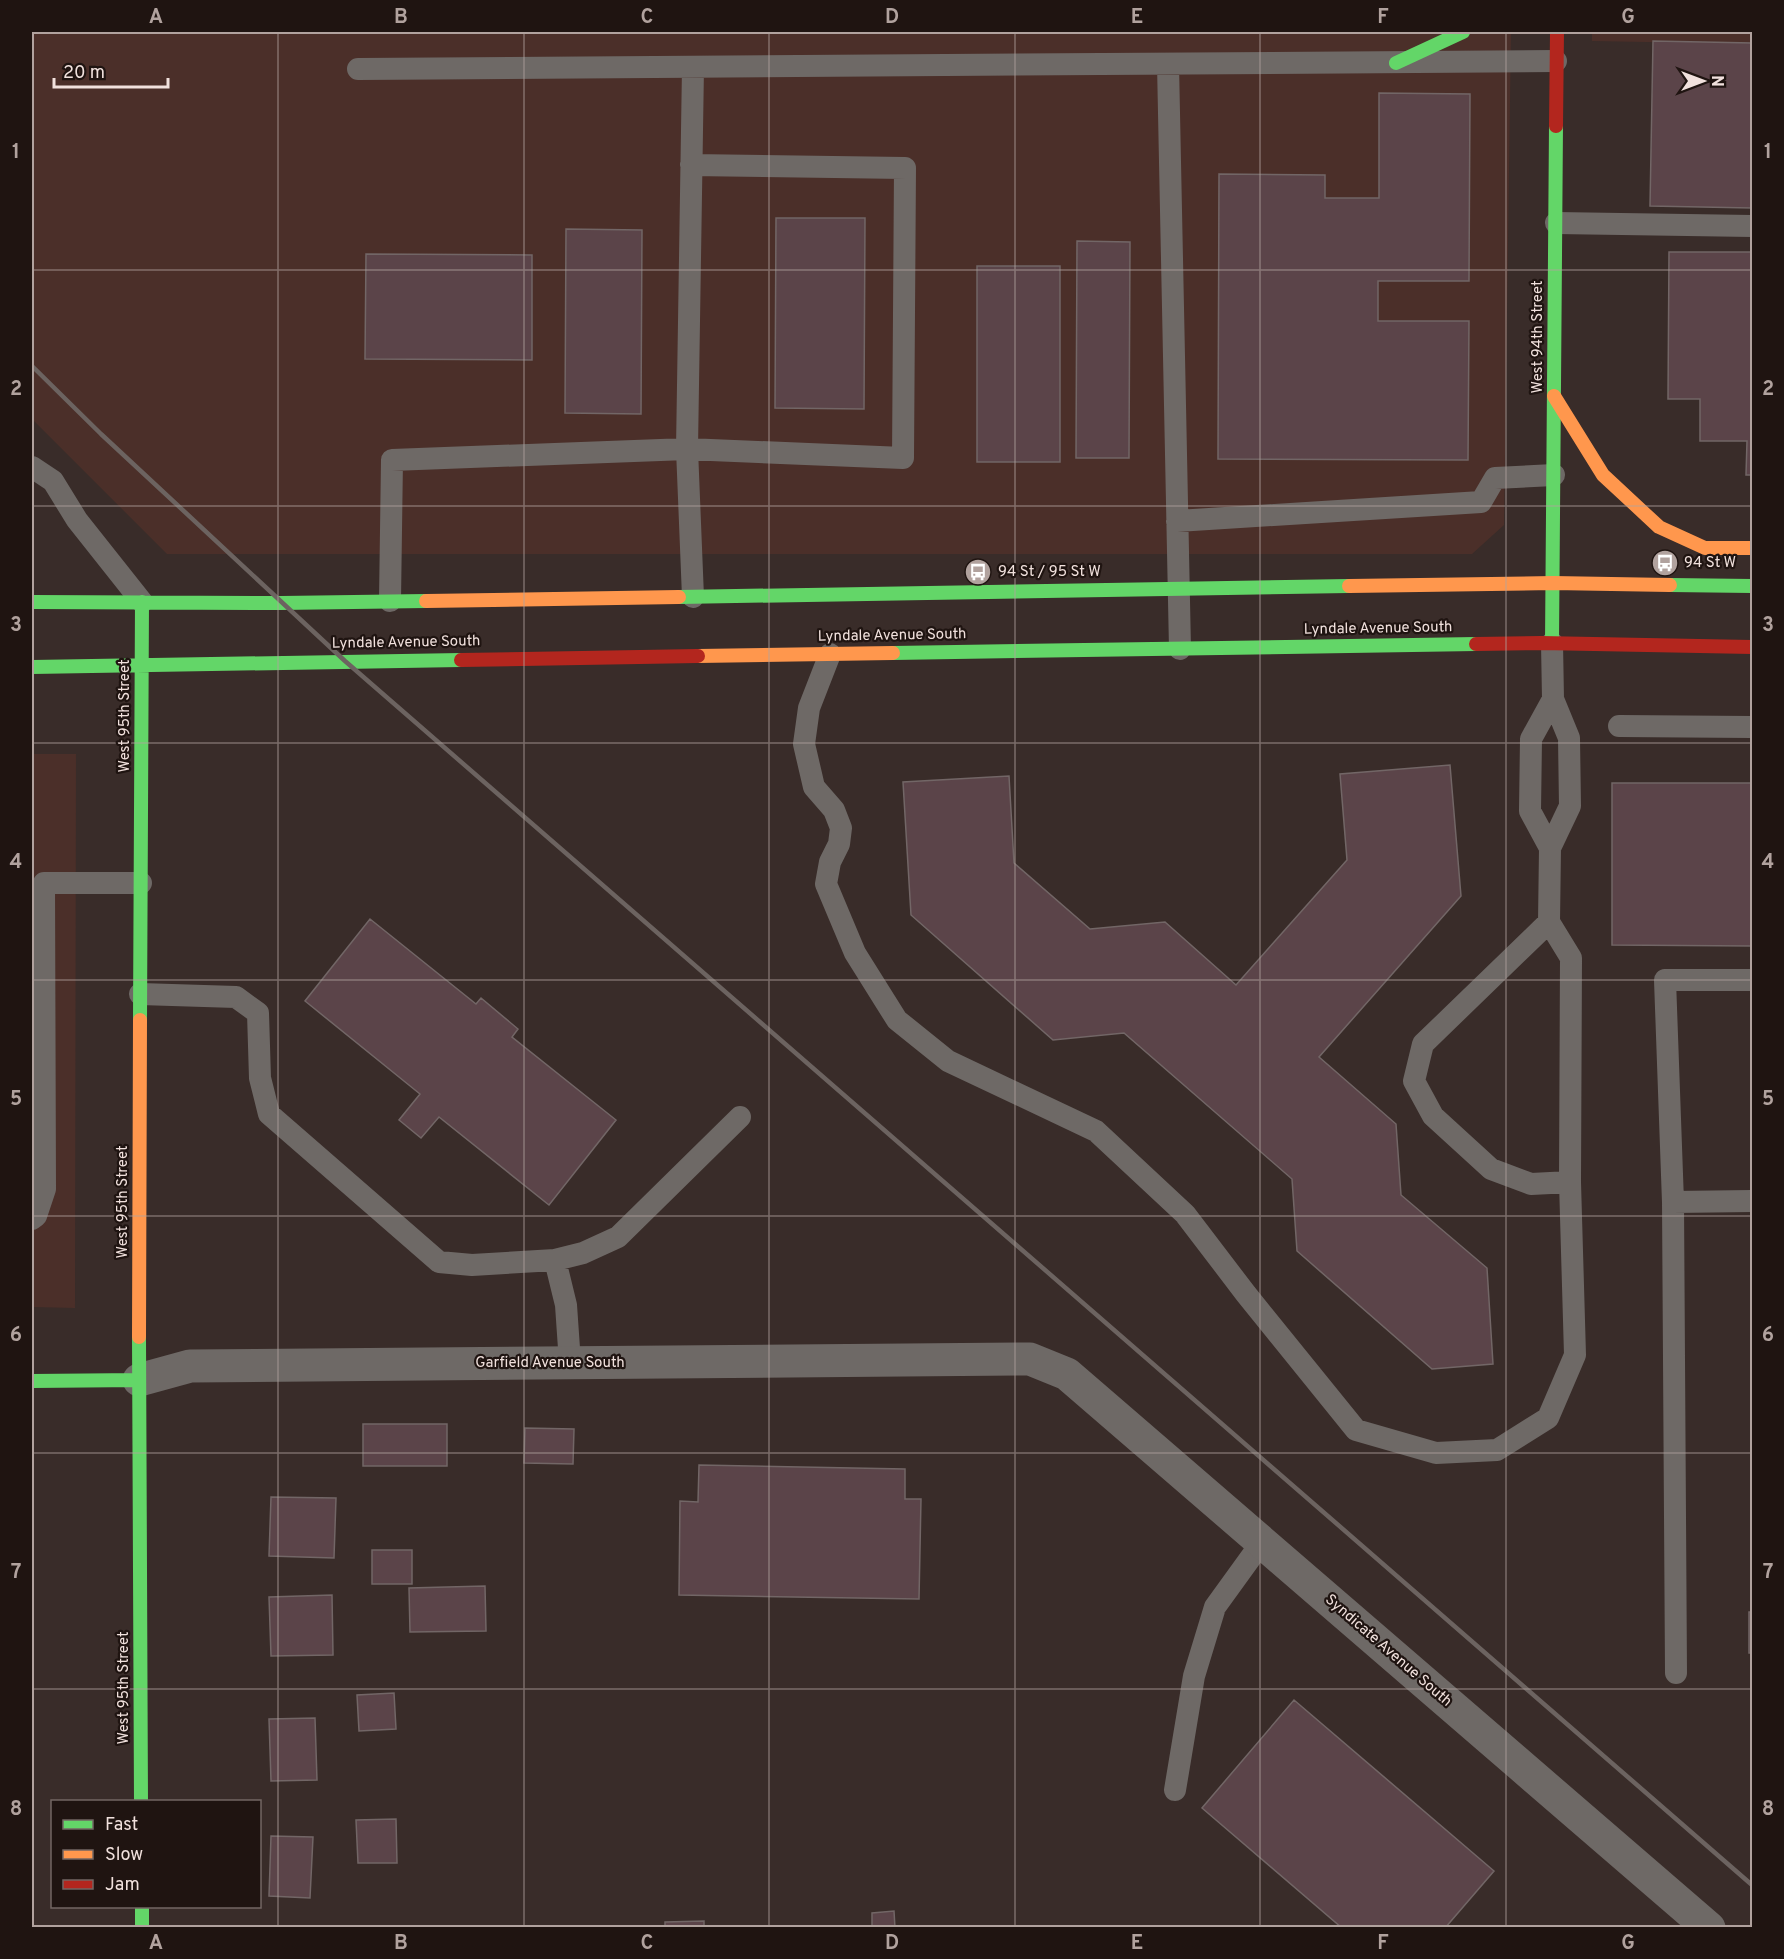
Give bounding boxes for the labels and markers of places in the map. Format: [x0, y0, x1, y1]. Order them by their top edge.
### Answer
bus stop icon: 94 St W [1650, 548, 1680, 578]
place label: 94 St W [1684, 554, 1736, 573]
bus stop icon: 94 St / 95 St W [963, 557, 993, 587]
place label: 94 St / 95 St W [998, 563, 1101, 582]

